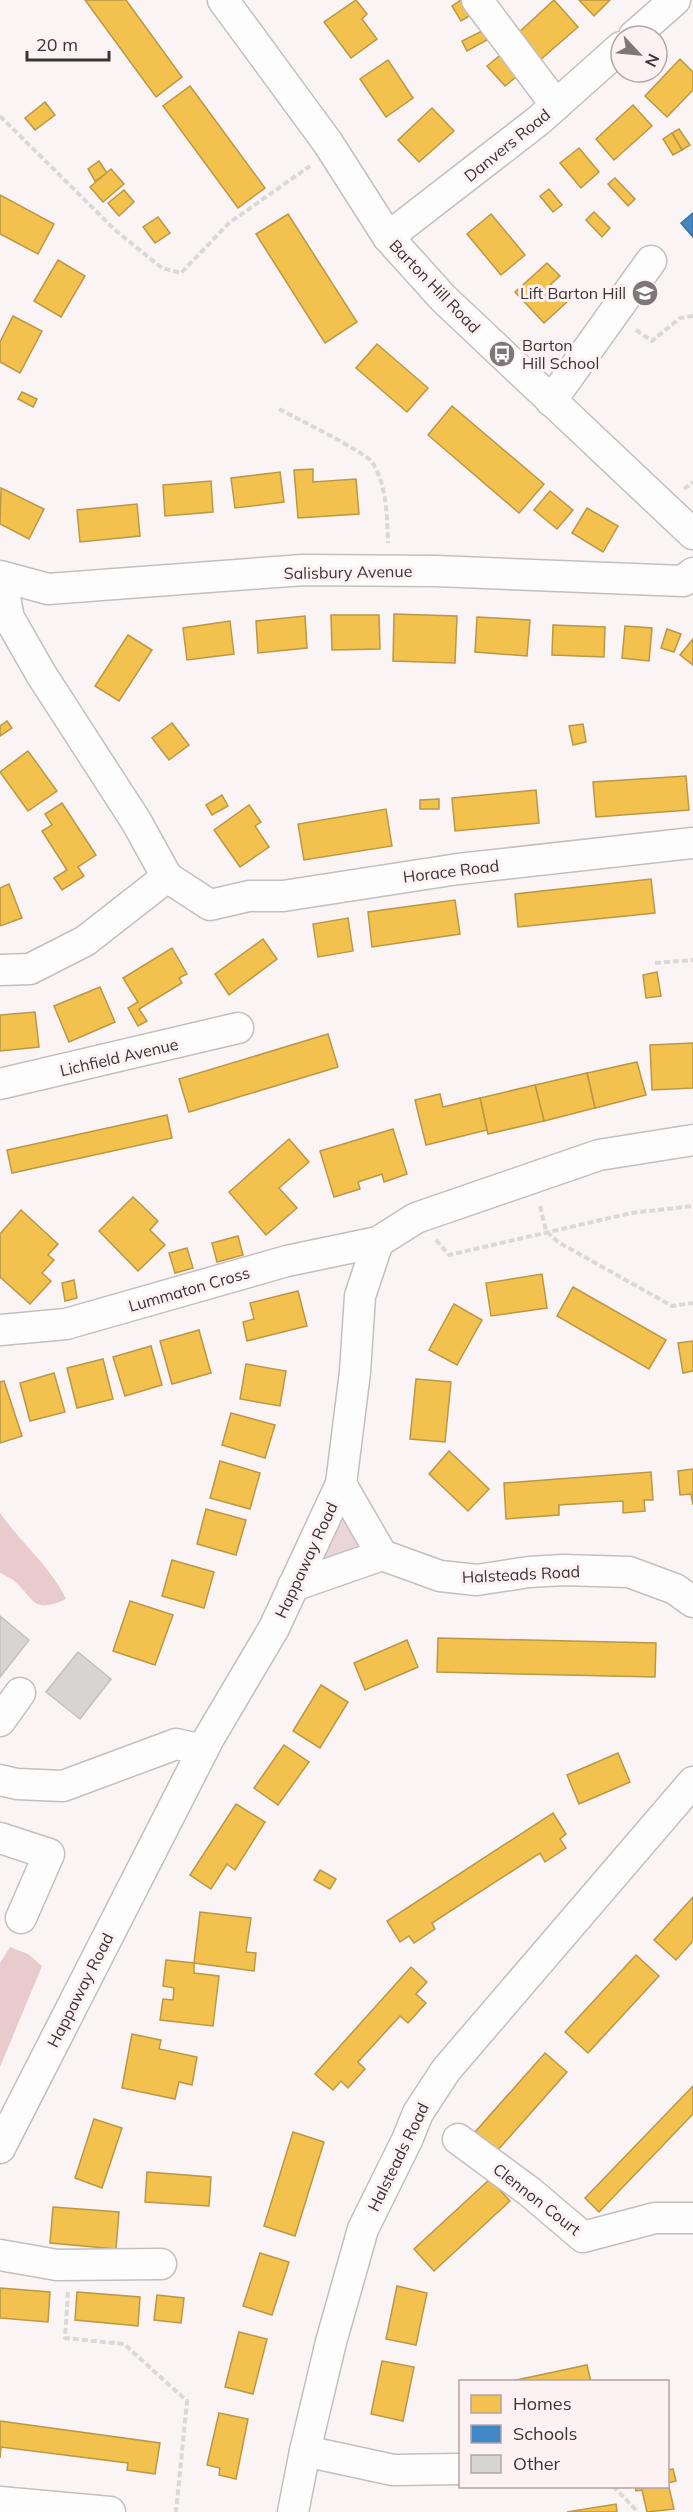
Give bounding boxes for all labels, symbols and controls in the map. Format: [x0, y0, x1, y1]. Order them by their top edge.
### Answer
scale bar [27, 24, 110, 62]
north arrow [609, 24, 669, 84]
text: 20 m [36, 33, 78, 56]
text: N [641, 51, 664, 70]
street label: Danvers Road [460, 104, 554, 186]
street label: Barton Hill Road [385, 235, 485, 337]
school or university icon: Lift Barton Hill [630, 278, 660, 308]
place label: Lift Barton Hill [520, 283, 626, 303]
place label: Barton Hill School [522, 335, 599, 373]
bus stop icon: Barton Hill School [487, 339, 517, 369]
street label: Salisbury Avenue [284, 561, 412, 583]
street label: Horace Road [402, 855, 500, 887]
street label: Lichfield Avenue [58, 1034, 180, 1080]
street label: Lummaton Cross [126, 1262, 252, 1316]
street label: Happaway Road [270, 1499, 342, 1621]
street label: Halsteads Road [461, 1561, 581, 1587]
street label: Happaway Road [43, 1929, 117, 2051]
street label: Halsteads Road [363, 2099, 433, 2215]
street label: Clennon Court [489, 2159, 585, 2240]
legend [459, 2380, 669, 2488]
text: Homes [513, 2392, 572, 2415]
text: Schools [513, 2422, 578, 2445]
text: Other [513, 2452, 561, 2475]

